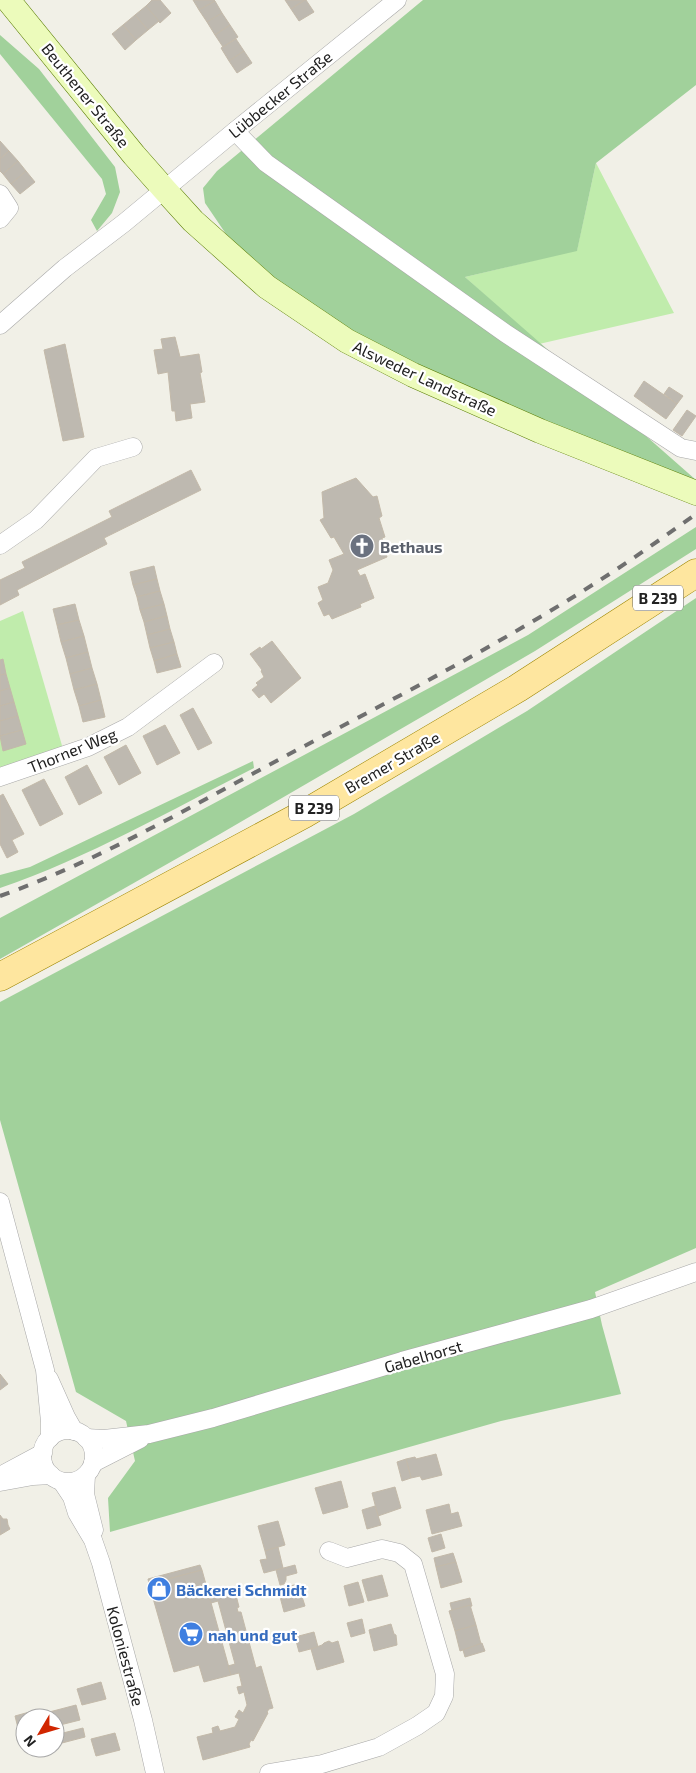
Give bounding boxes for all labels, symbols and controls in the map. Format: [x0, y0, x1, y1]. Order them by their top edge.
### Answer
street label: Beuthener Straße [38, 39, 134, 151]
street label: Lübbecker Straße [224, 46, 336, 142]
street label: Alsweder Landstraße [350, 336, 500, 420]
church icon: Bethaus [349, 533, 375, 559]
place label: Bethaus [380, 537, 443, 556]
road number: B 239 [633, 586, 683, 610]
street label: Thorner Weg [25, 724, 119, 776]
street label: Bremer Straße [341, 727, 443, 797]
road number: B 239 [289, 796, 339, 820]
street label: Gabelhorst [382, 1336, 464, 1376]
shop icon: Bäckerei Schmidt [146, 1576, 172, 1602]
place label: Bäckerei Schmidt [176, 1580, 307, 1599]
street label: Koloniestraße [104, 1604, 148, 1708]
supermarket icon: nah und gut [178, 1621, 204, 1647]
place label: nah und gut [208, 1625, 298, 1644]
north arrow [15, 1708, 65, 1758]
text: N [20, 1732, 39, 1751]

